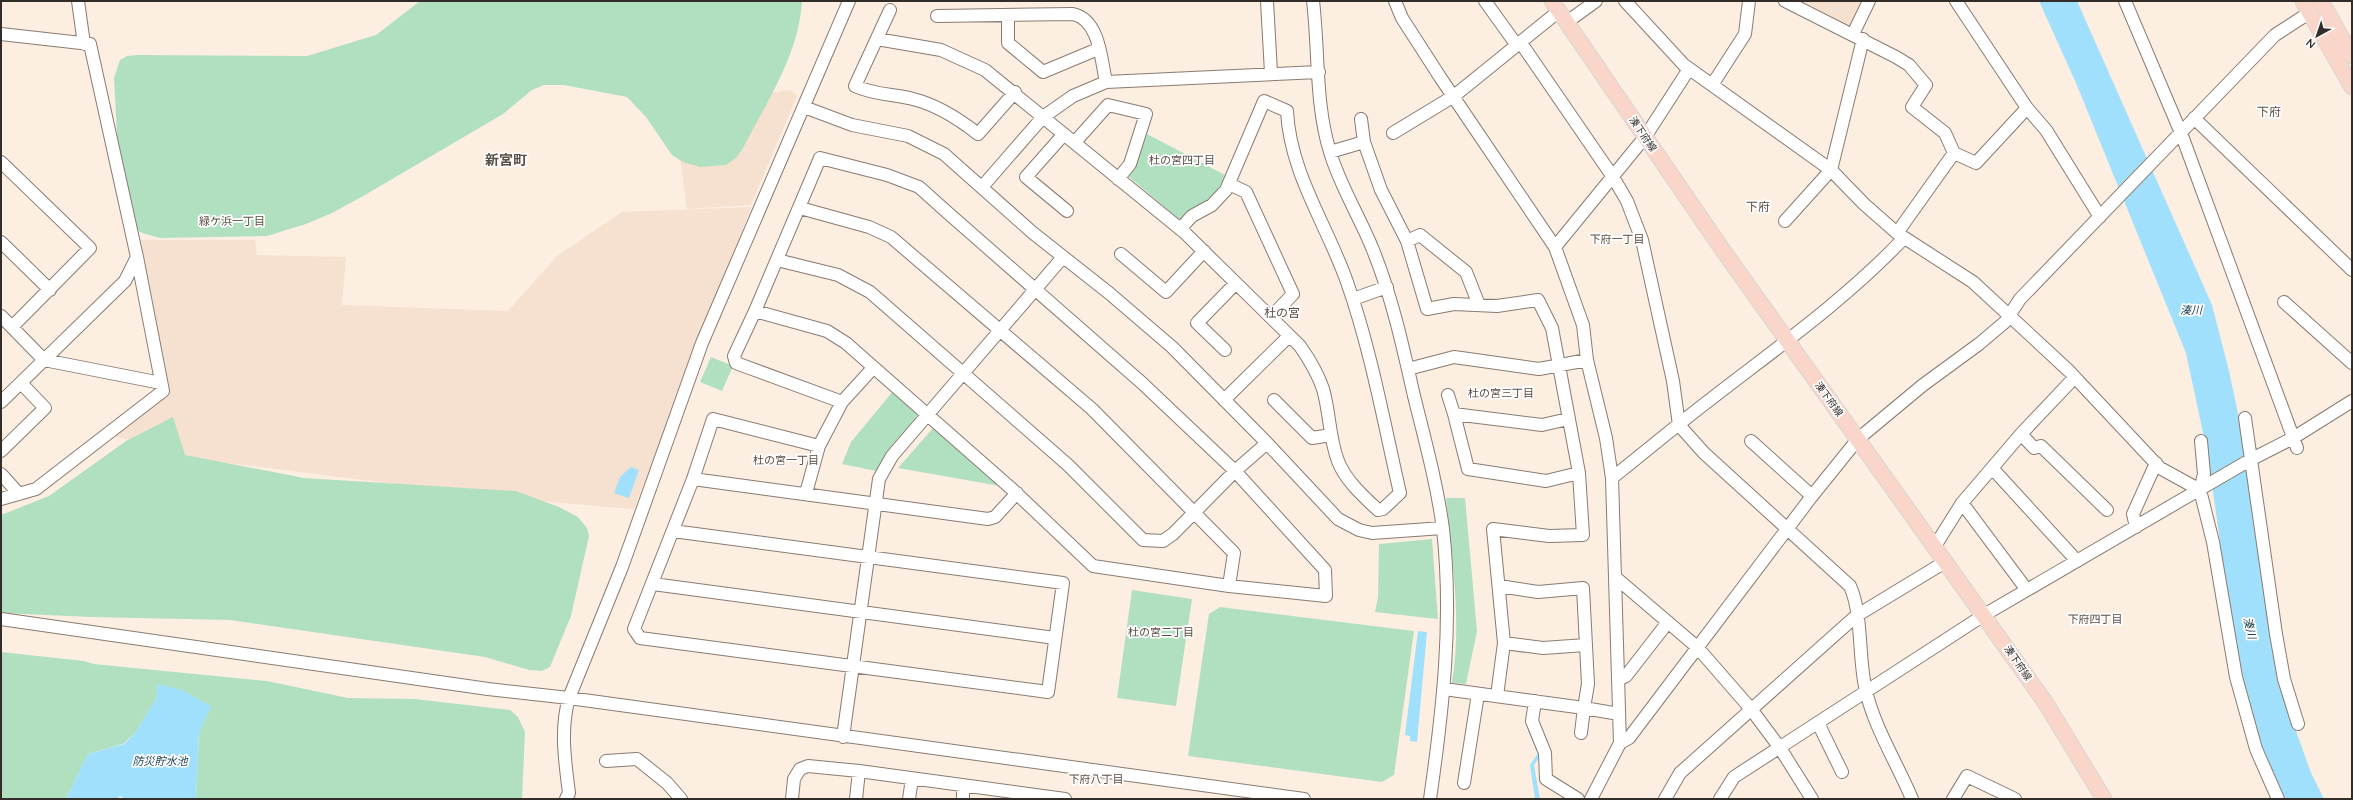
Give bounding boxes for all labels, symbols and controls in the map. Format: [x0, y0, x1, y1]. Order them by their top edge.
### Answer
north arrow [2297, 16, 2337, 56]
text: N [2303, 36, 2318, 52]
district label: 下府 [2257, 104, 2281, 119]
street label: 湊下府線 [1626, 114, 1660, 154]
district label: 新宮町 [485, 151, 527, 169]
district label: 杜の宮四丁目 [1149, 153, 1215, 167]
district label: 下府 [1746, 199, 1770, 214]
district label: 緑ケ浜一丁目 [199, 214, 265, 228]
district label: 下府一丁目 [1590, 232, 1645, 246]
water label: 湊川 [2180, 303, 2203, 317]
district label: 杜の宮 [1264, 305, 1300, 320]
street label: 湊下府線 [1812, 379, 1846, 419]
district label: 杜の宮三丁目 [1468, 386, 1534, 400]
district label: 杜の宮一丁目 [753, 453, 819, 467]
district label: 下府四丁目 [2068, 612, 2123, 626]
water label: 湊川 [2241, 616, 2260, 641]
district label: 杜の宮二丁目 [1128, 625, 1194, 639]
street label: 湊下府線 [2001, 643, 2035, 683]
water label: 防災貯水池 [133, 754, 188, 768]
district label: 下府八丁目 [1069, 772, 1124, 786]

